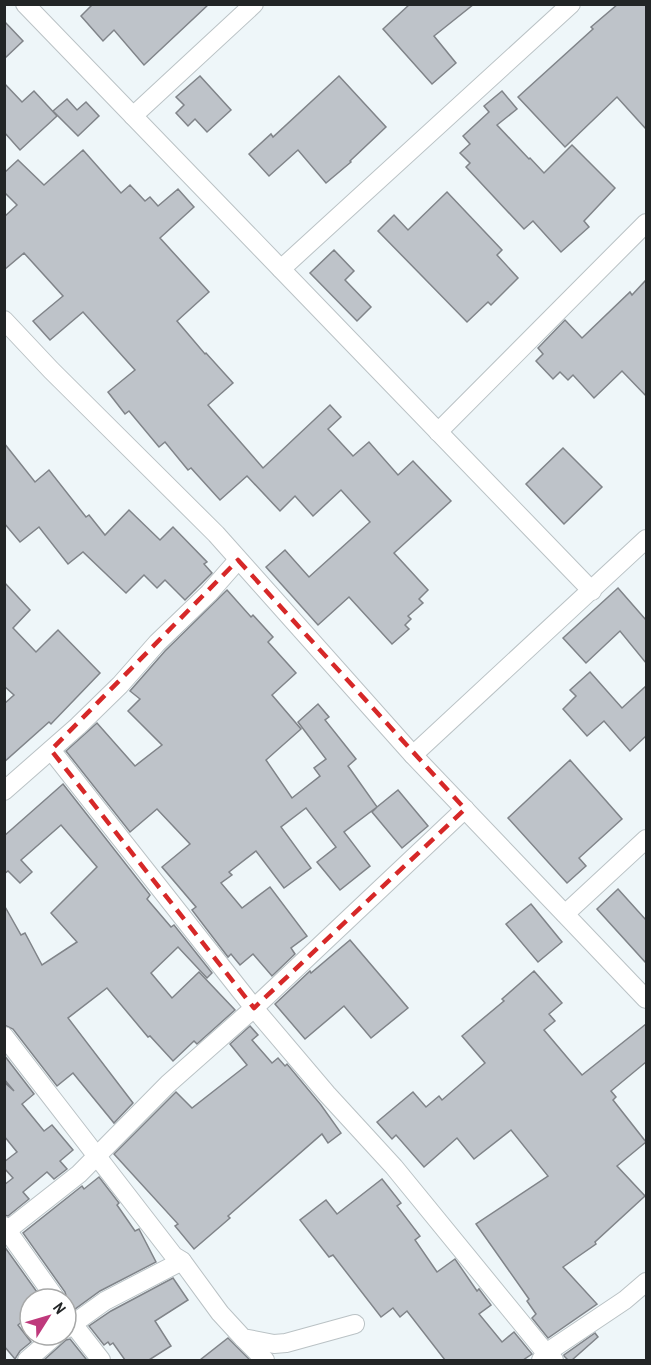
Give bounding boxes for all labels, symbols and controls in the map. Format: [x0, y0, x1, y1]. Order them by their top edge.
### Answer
north arrow [18, 1287, 78, 1347]
text: N [48, 1298, 72, 1318]

